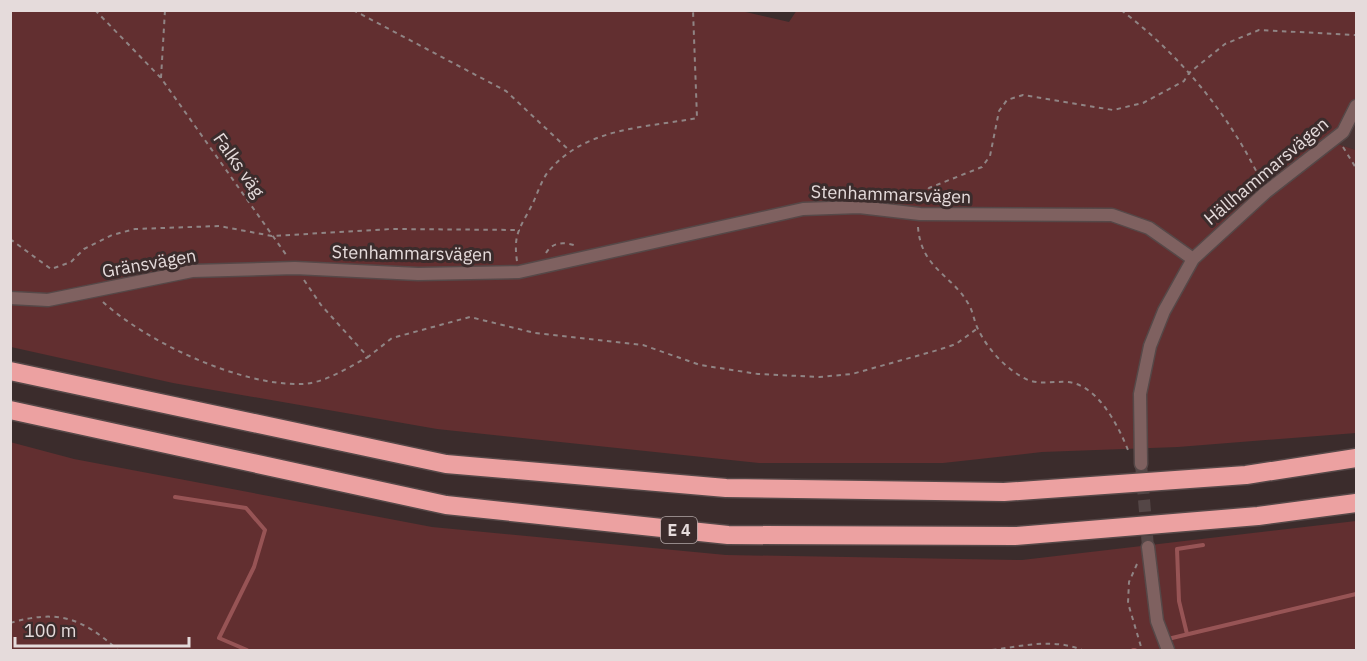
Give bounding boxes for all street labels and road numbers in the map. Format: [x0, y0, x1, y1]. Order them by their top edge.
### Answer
street label: Hällhammarsvägen [1199, 112, 1333, 230]
street label: Falks väg [208, 128, 270, 202]
street label: Stenhammarsvägen [810, 180, 972, 208]
street label: Stenhammarsvägen [331, 240, 493, 266]
street label: Gränsvägen [100, 243, 198, 283]
road number: E 4 [661, 517, 697, 543]

